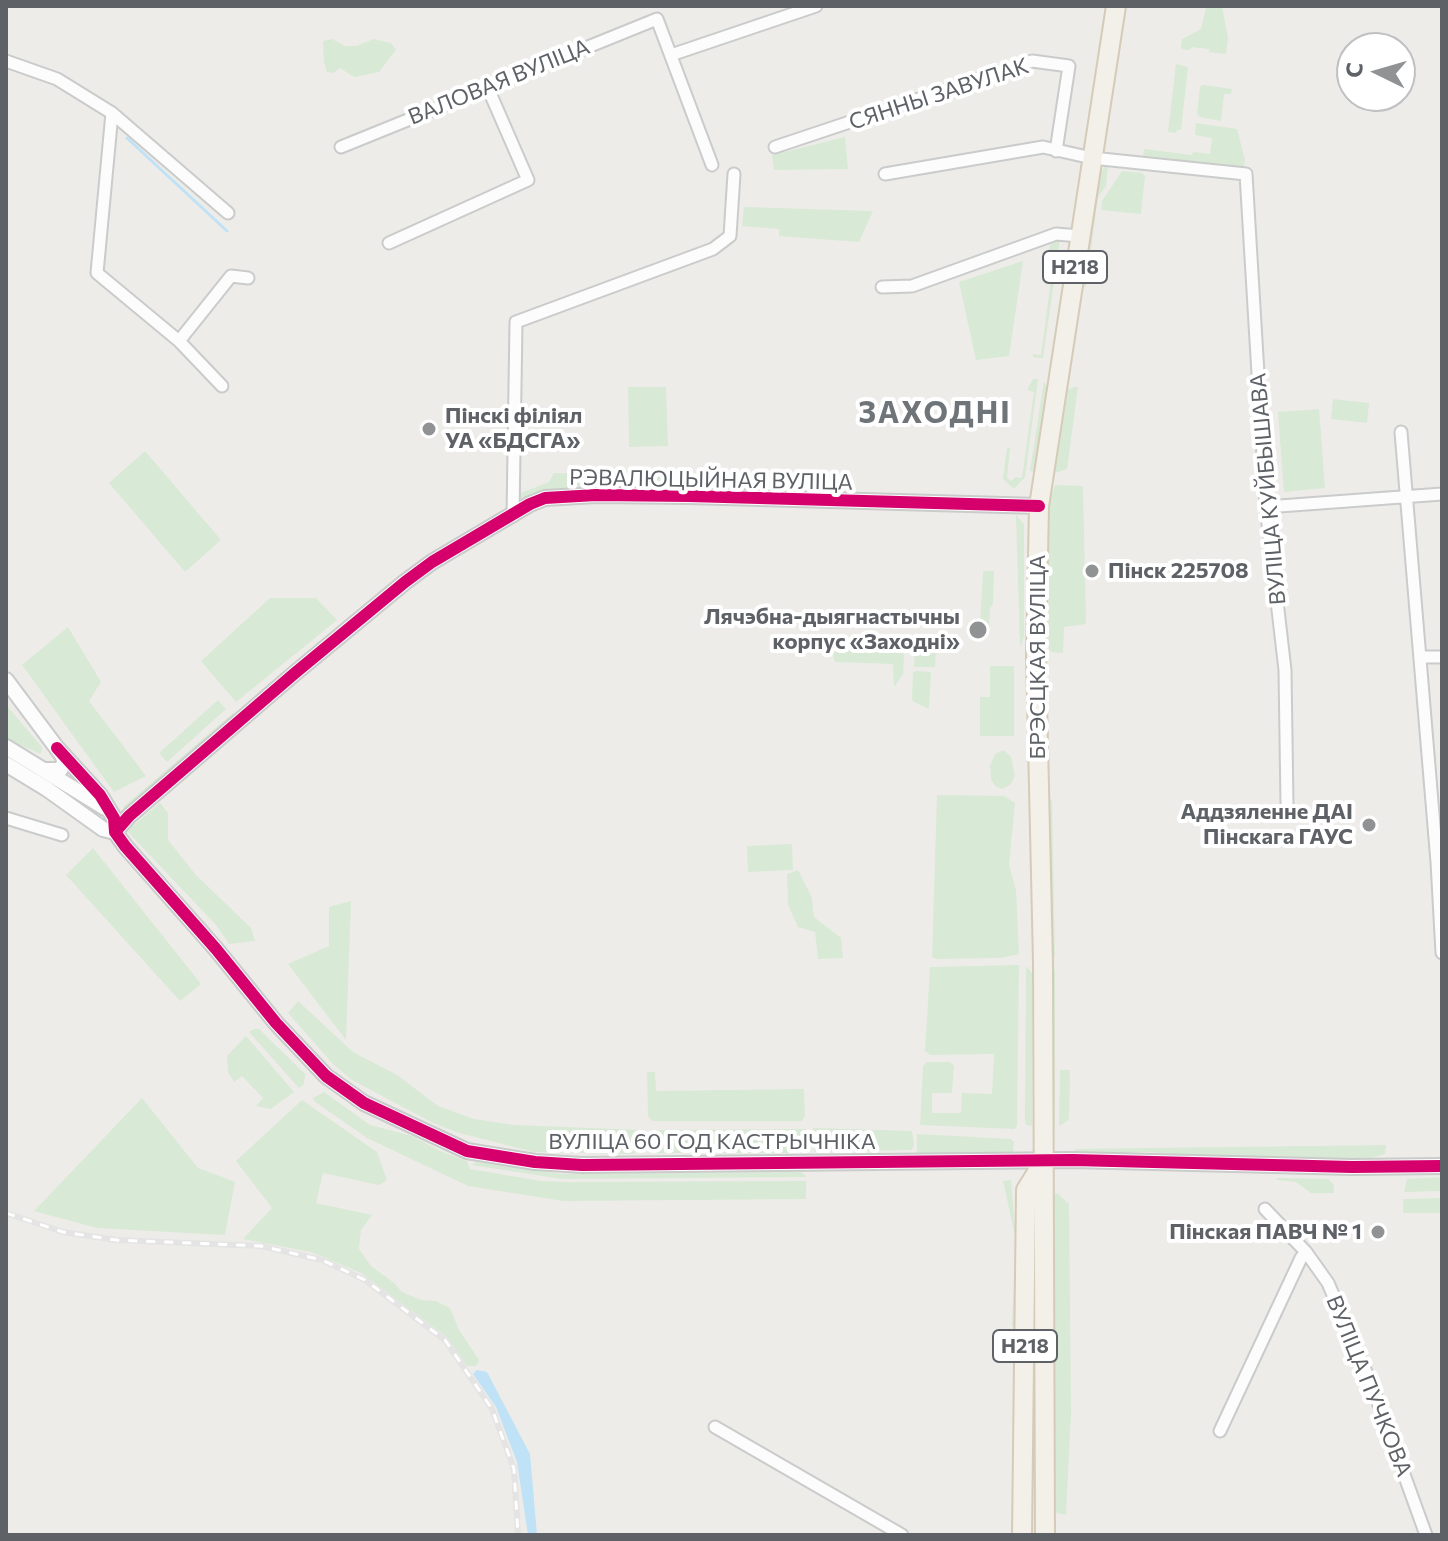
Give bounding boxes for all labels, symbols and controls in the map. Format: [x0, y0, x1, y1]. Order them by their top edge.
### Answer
north arrow [1336, 32, 1416, 112]
street label: ВАЛОВАЯ ВУЛІЦА [404, 34, 594, 130]
street label: СЯННЫ ЗАВУЛАК [846, 52, 1032, 136]
text: С [1339, 61, 1368, 79]
road number: Н218 [1043, 251, 1107, 283]
street label: ВУЛІЦА КУЙБЫШАВА [1245, 372, 1291, 606]
district label: ЗАХОДНІ [858, 395, 1012, 431]
place label: Пінскі філіял УА «БДСГА» [445, 403, 582, 454]
marker: Пінскі філіял УА «БДСГА» [420, 420, 438, 438]
street label: РЭВАЛЮЦЫЙНАЯ ВУЛІЦА [569, 464, 853, 496]
street label: БРЭСЦКАЯ ВУЛІЦА [1025, 555, 1051, 759]
place label: Пінск 225708 [1108, 558, 1249, 584]
marker: Пінск 225708 [1083, 562, 1101, 580]
place label: Лячэбна-дыягнастычны корпус «Заходні» [704, 604, 960, 656]
marker: Лячэбна-дыягнастычны корпус «Заходні» [967, 619, 989, 641]
place label: Аддзяленне ДАІ Пінскага ГАУС [1180, 799, 1353, 850]
marker: Аддзяленне ДАІ Пінскага ГАУС [1360, 816, 1378, 834]
street label: ВУЛІЦА 60 ГОД КАСТРЫЧНІКА [548, 1129, 876, 1155]
place label: Пінская ПАВЧ № 1 [1169, 1219, 1362, 1245]
marker: Пінская ПАВЧ № 1 [1369, 1223, 1387, 1241]
street label: ВУЛІЦА ПУЧКОВА [1321, 1292, 1417, 1480]
road number: Н218 [993, 1330, 1057, 1362]

